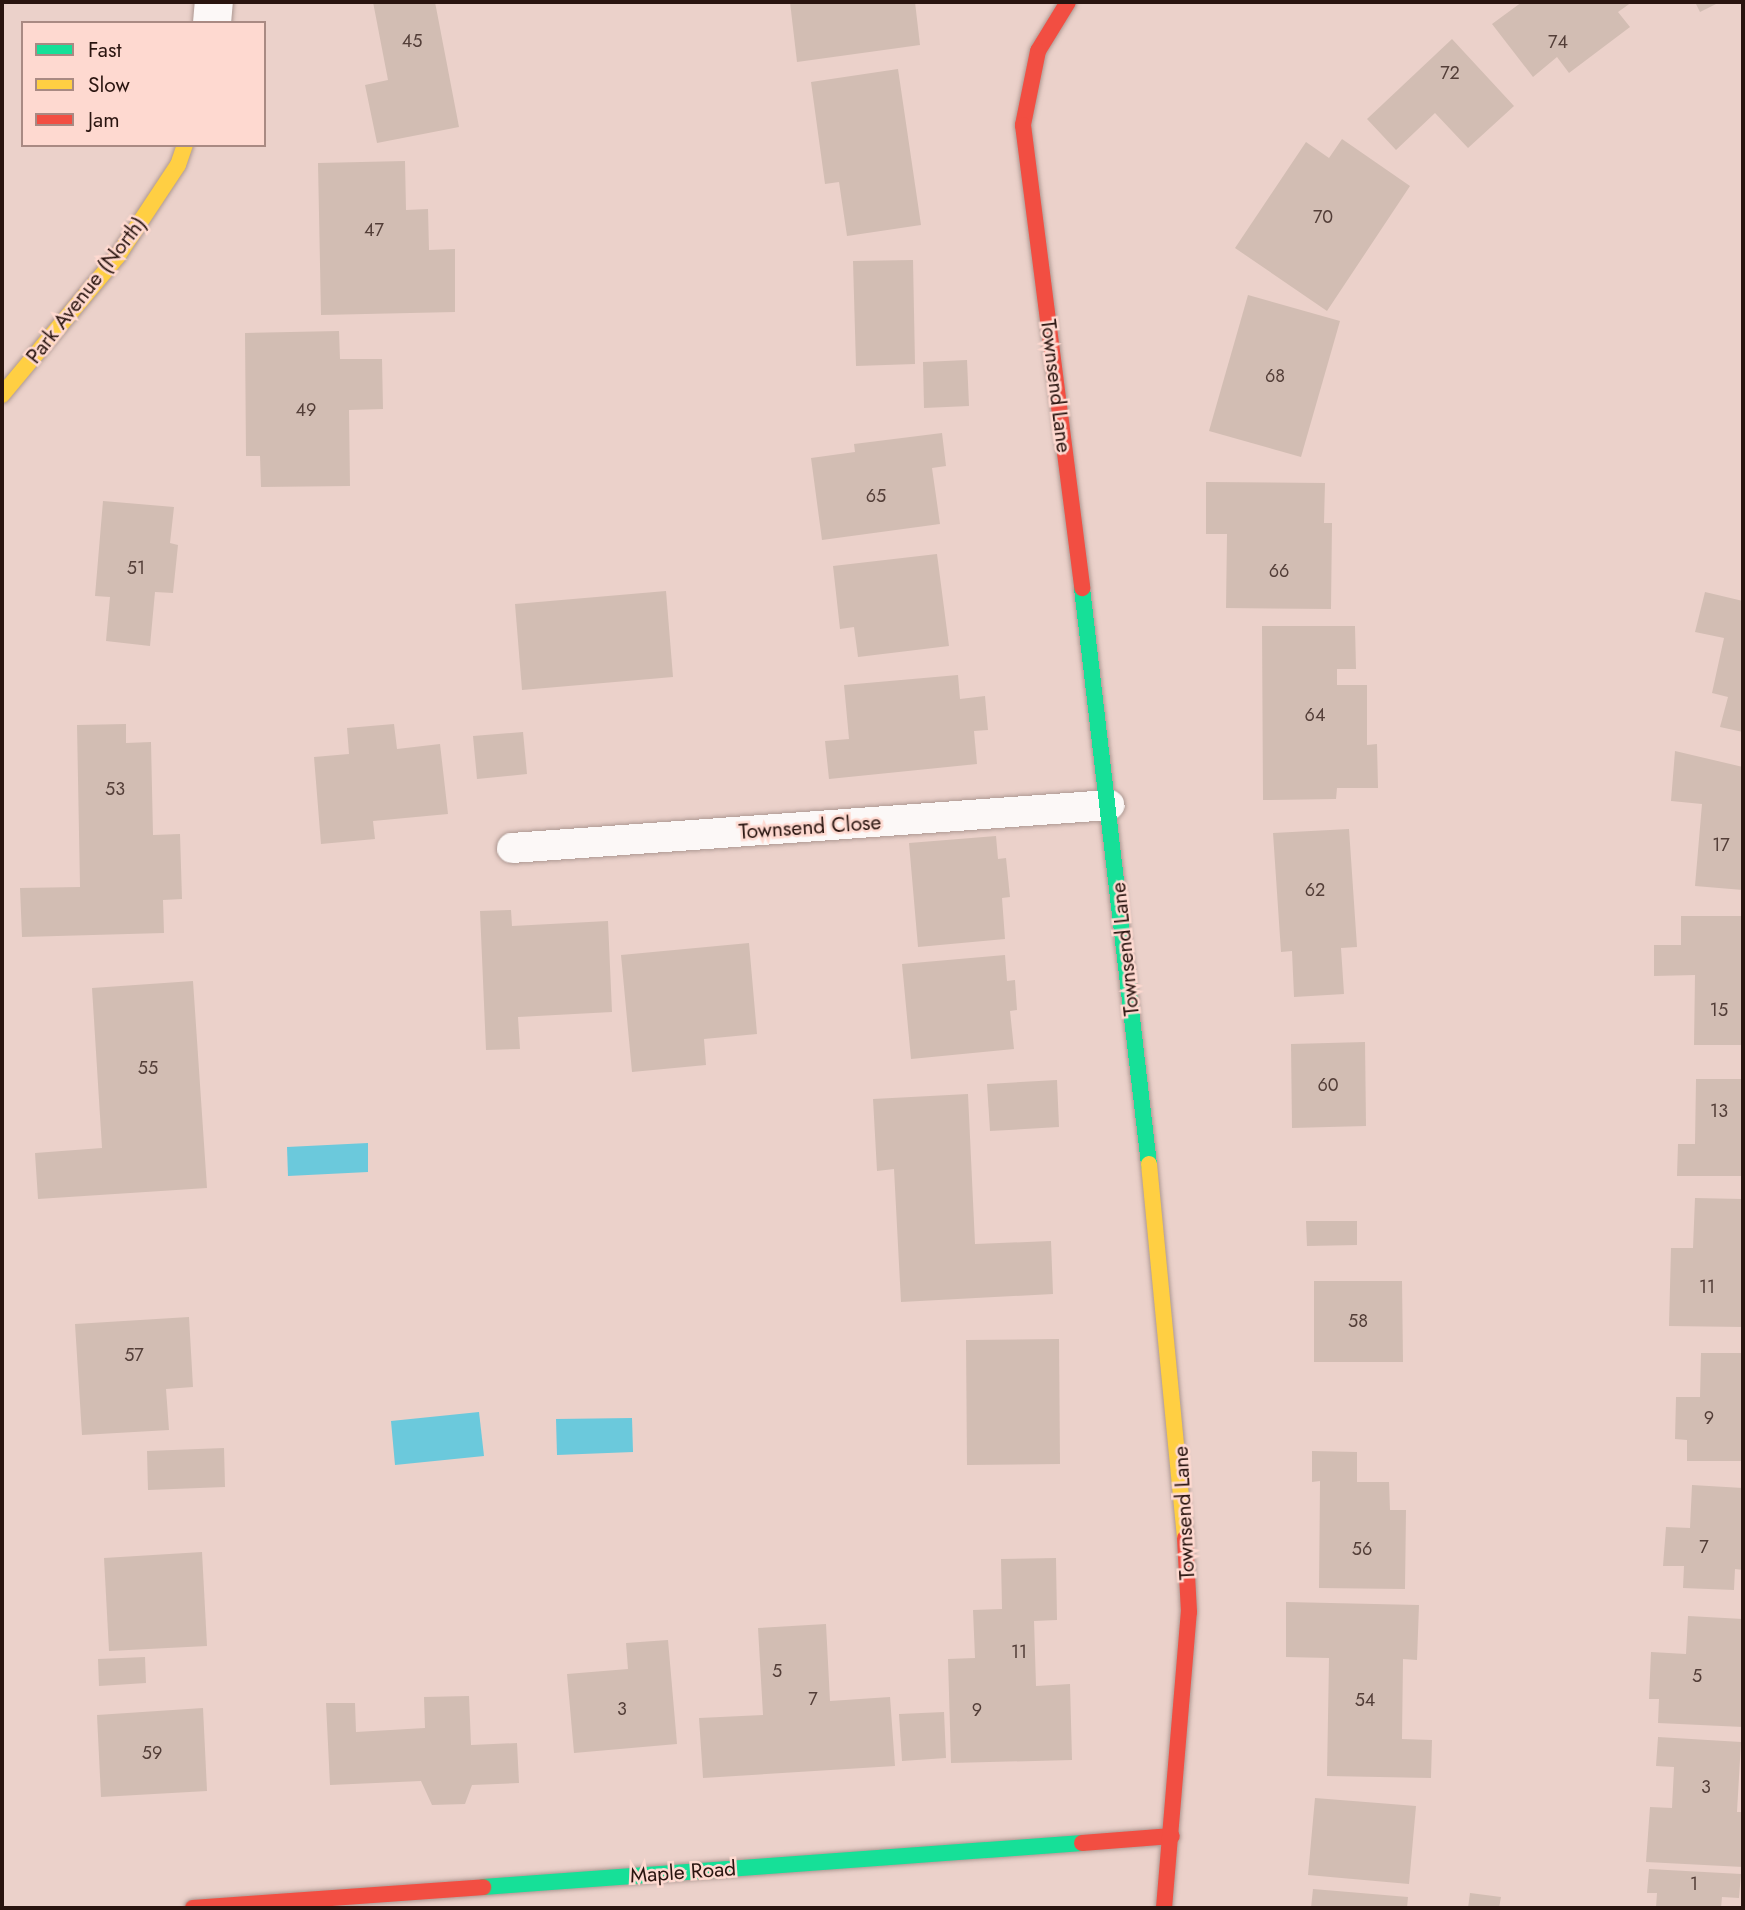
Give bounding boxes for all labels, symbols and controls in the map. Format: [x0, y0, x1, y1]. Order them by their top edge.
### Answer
legend [21, 21, 266, 147]
house number: 45 [402, 30, 422, 52]
house number: 74 [1548, 31, 1568, 53]
text: Fast [88, 35, 121, 65]
house number: 72 [1440, 62, 1460, 84]
text: Slow [88, 70, 130, 100]
text: Jam [88, 105, 120, 135]
house number: 70 [1313, 206, 1333, 228]
street label: Park Avenue (North) [21, 212, 151, 368]
house number: 47 [364, 219, 384, 241]
street label: Townsend Lane [1035, 318, 1077, 454]
house number: 68 [1265, 365, 1285, 387]
house number: 49 [296, 399, 316, 421]
house number: 65 [866, 485, 886, 507]
house number: 51 [127, 557, 145, 579]
house number: 66 [1269, 560, 1289, 582]
house number: 64 [1305, 704, 1325, 726]
house number: 53 [105, 778, 125, 800]
street label: Townsend Close [738, 809, 882, 845]
house number: 17 [1712, 834, 1730, 856]
house number: 62 [1305, 879, 1325, 901]
street label: Townsend Lane [1105, 881, 1145, 1017]
house number: 15 [1710, 999, 1728, 1021]
house number: 55 [138, 1057, 158, 1079]
house number: 60 [1317, 1074, 1339, 1096]
house number: 13 [1710, 1100, 1728, 1122]
house number: 11 [1699, 1276, 1715, 1298]
house number: 58 [1348, 1310, 1368, 1332]
house number: 57 [124, 1344, 144, 1366]
house number: 9 [1704, 1407, 1714, 1429]
street label: Townsend Lane [1168, 1445, 1200, 1581]
house number: 7 [1699, 1536, 1709, 1558]
house number: 56 [1352, 1538, 1372, 1560]
house number: 11 [1011, 1641, 1027, 1663]
house number: 5 [772, 1660, 782, 1682]
house number: 5 [1692, 1665, 1702, 1687]
house number: 7 [808, 1688, 818, 1710]
house number: 54 [1355, 1689, 1375, 1711]
house number: 3 [617, 1698, 627, 1720]
house number: 9 [972, 1699, 982, 1721]
house number: 59 [142, 1742, 162, 1764]
house number: 3 [1701, 1776, 1711, 1798]
street label: Maple Road [629, 1856, 737, 1888]
house number: 1 [1690, 1873, 1698, 1895]

